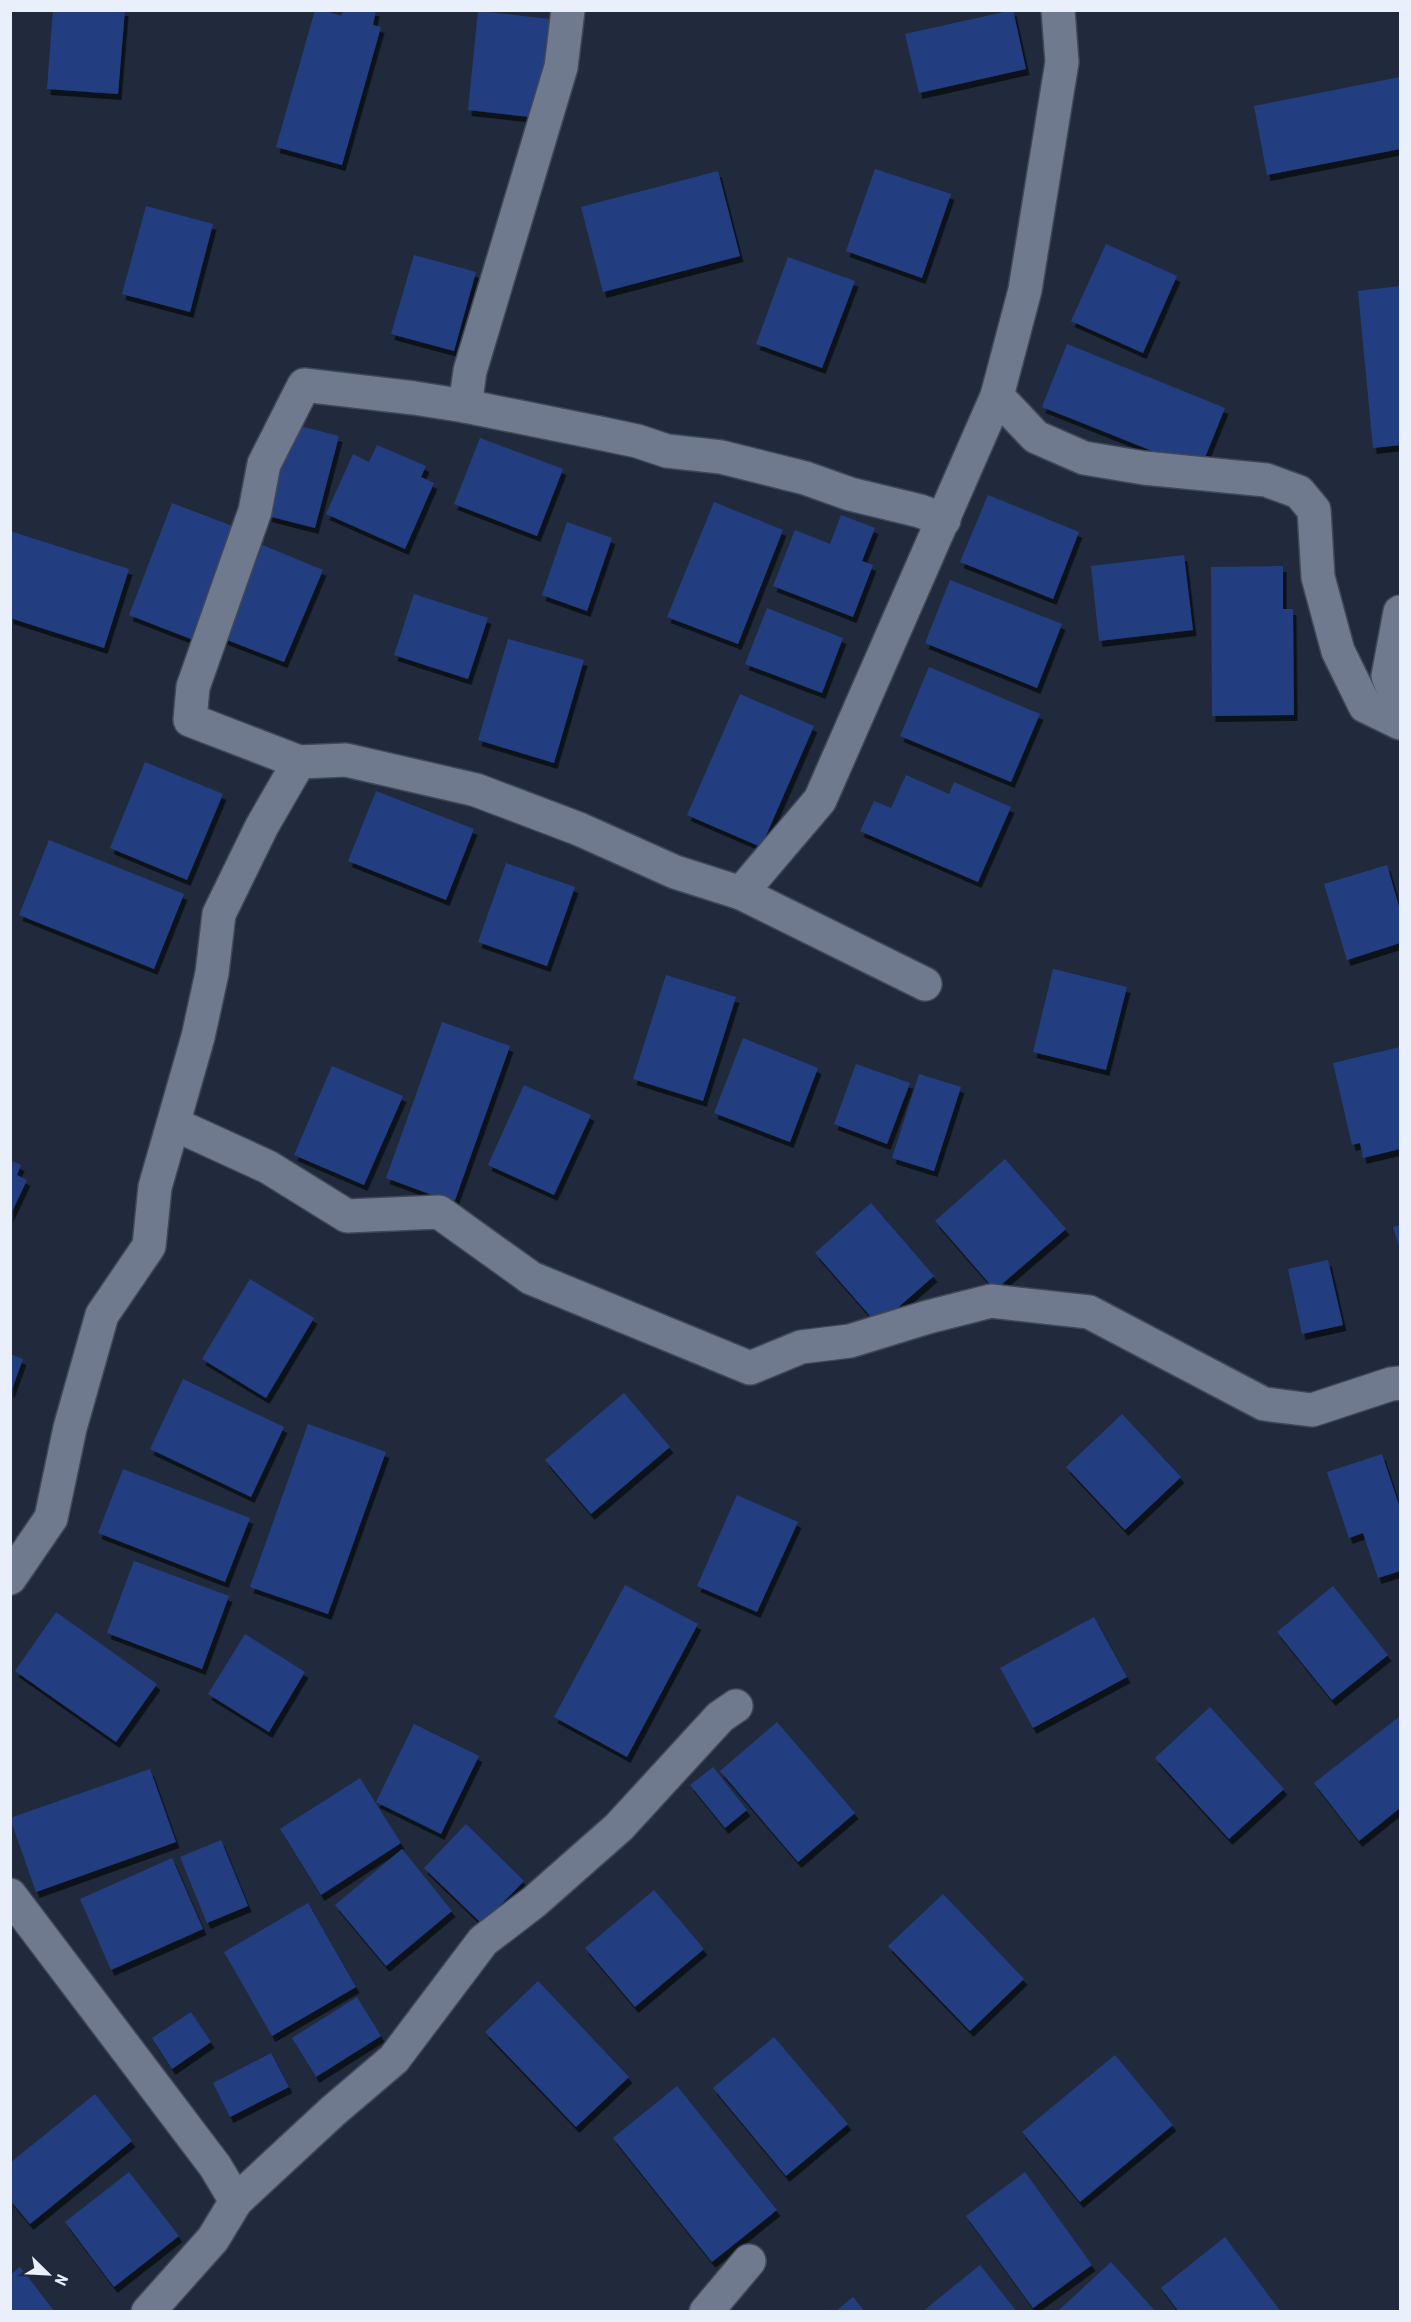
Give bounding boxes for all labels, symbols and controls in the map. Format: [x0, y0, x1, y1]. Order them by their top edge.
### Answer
north arrow [18, 2244, 78, 2304]
text: N [51, 2272, 72, 2288]

